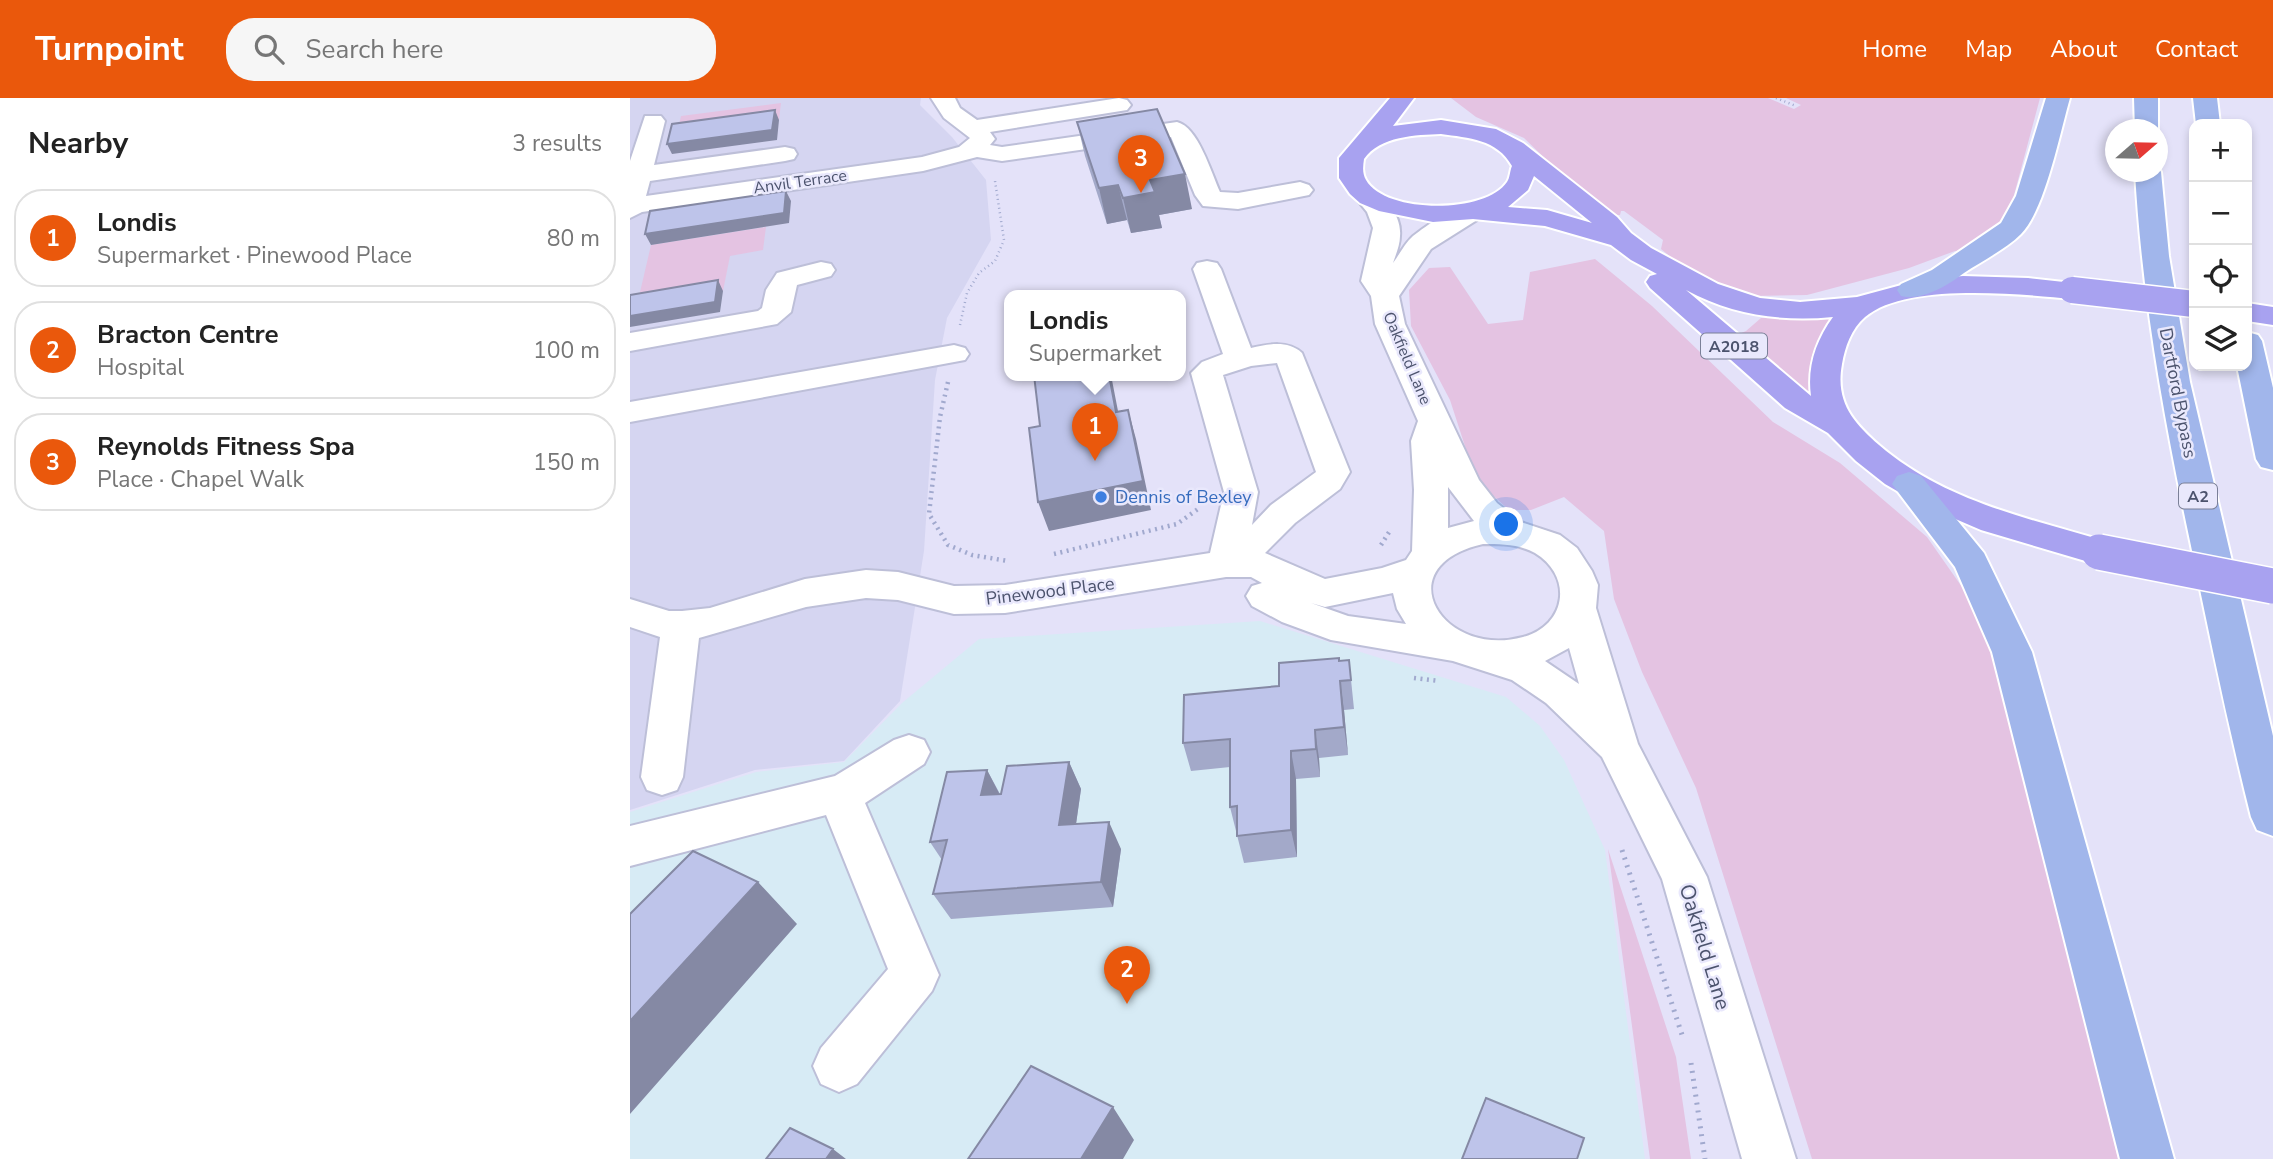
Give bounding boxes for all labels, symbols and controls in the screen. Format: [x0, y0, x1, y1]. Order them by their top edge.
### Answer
search box [226, 18, 716, 81]
text: Turnpoint [35, 27, 184, 72]
icon: search [250, 30, 288, 68]
text: Search here [306, 32, 443, 67]
text: Home [1862, 33, 1927, 65]
text: Map [1965, 33, 2012, 65]
text: About [2050, 33, 2117, 65]
text: Contact [2155, 33, 2238, 65]
north arrow [2105, 119, 2168, 182]
map controls [2189, 119, 2252, 371]
button: + [2189, 119, 2252, 182]
text: Nearby [28, 123, 128, 164]
text: 3 results [512, 128, 602, 159]
pin: 3 [1118, 135, 1164, 193]
street label: Anvil Terrace [752, 165, 848, 199]
button: − [2189, 182, 2252, 245]
text: Londis [97, 205, 177, 240]
text: 1 [46, 223, 60, 254]
text: 80 m [547, 223, 600, 254]
text: Supermarket · Pinewood Place [97, 240, 412, 271]
button: locate [2189, 245, 2252, 308]
popup [1004, 290, 1186, 381]
text: Londis [1029, 303, 1108, 338]
street label: Oakfield Lane [1378, 308, 1437, 408]
button: layers [2189, 308, 2252, 371]
text: Bracton Centre [97, 317, 279, 352]
street label: Dartford Bypass [2154, 326, 2202, 460]
road number: A2018 [1701, 334, 1767, 358]
text: 2 [46, 335, 60, 366]
text: 100 m [533, 335, 600, 366]
text: Supermarket [1029, 338, 1161, 369]
text: Hospital [97, 352, 184, 383]
pin: 1 [1072, 403, 1118, 461]
text: Reynolds Fitness Spa [97, 429, 355, 464]
text: 3 [46, 447, 60, 478]
text: 150 m [533, 447, 600, 478]
text: Place · Chapel Walk [97, 464, 304, 495]
road number: A2 [2179, 484, 2217, 508]
place label: Dennis of Bexley [1115, 485, 1252, 509]
marker: Dennis of Bexley [1093, 489, 1109, 505]
your location [1489, 507, 1523, 541]
street label: Pinewood Place [984, 571, 1116, 611]
street label: Oakfield Lane [1673, 881, 1737, 1013]
pin: 2 [1104, 946, 1150, 1004]

